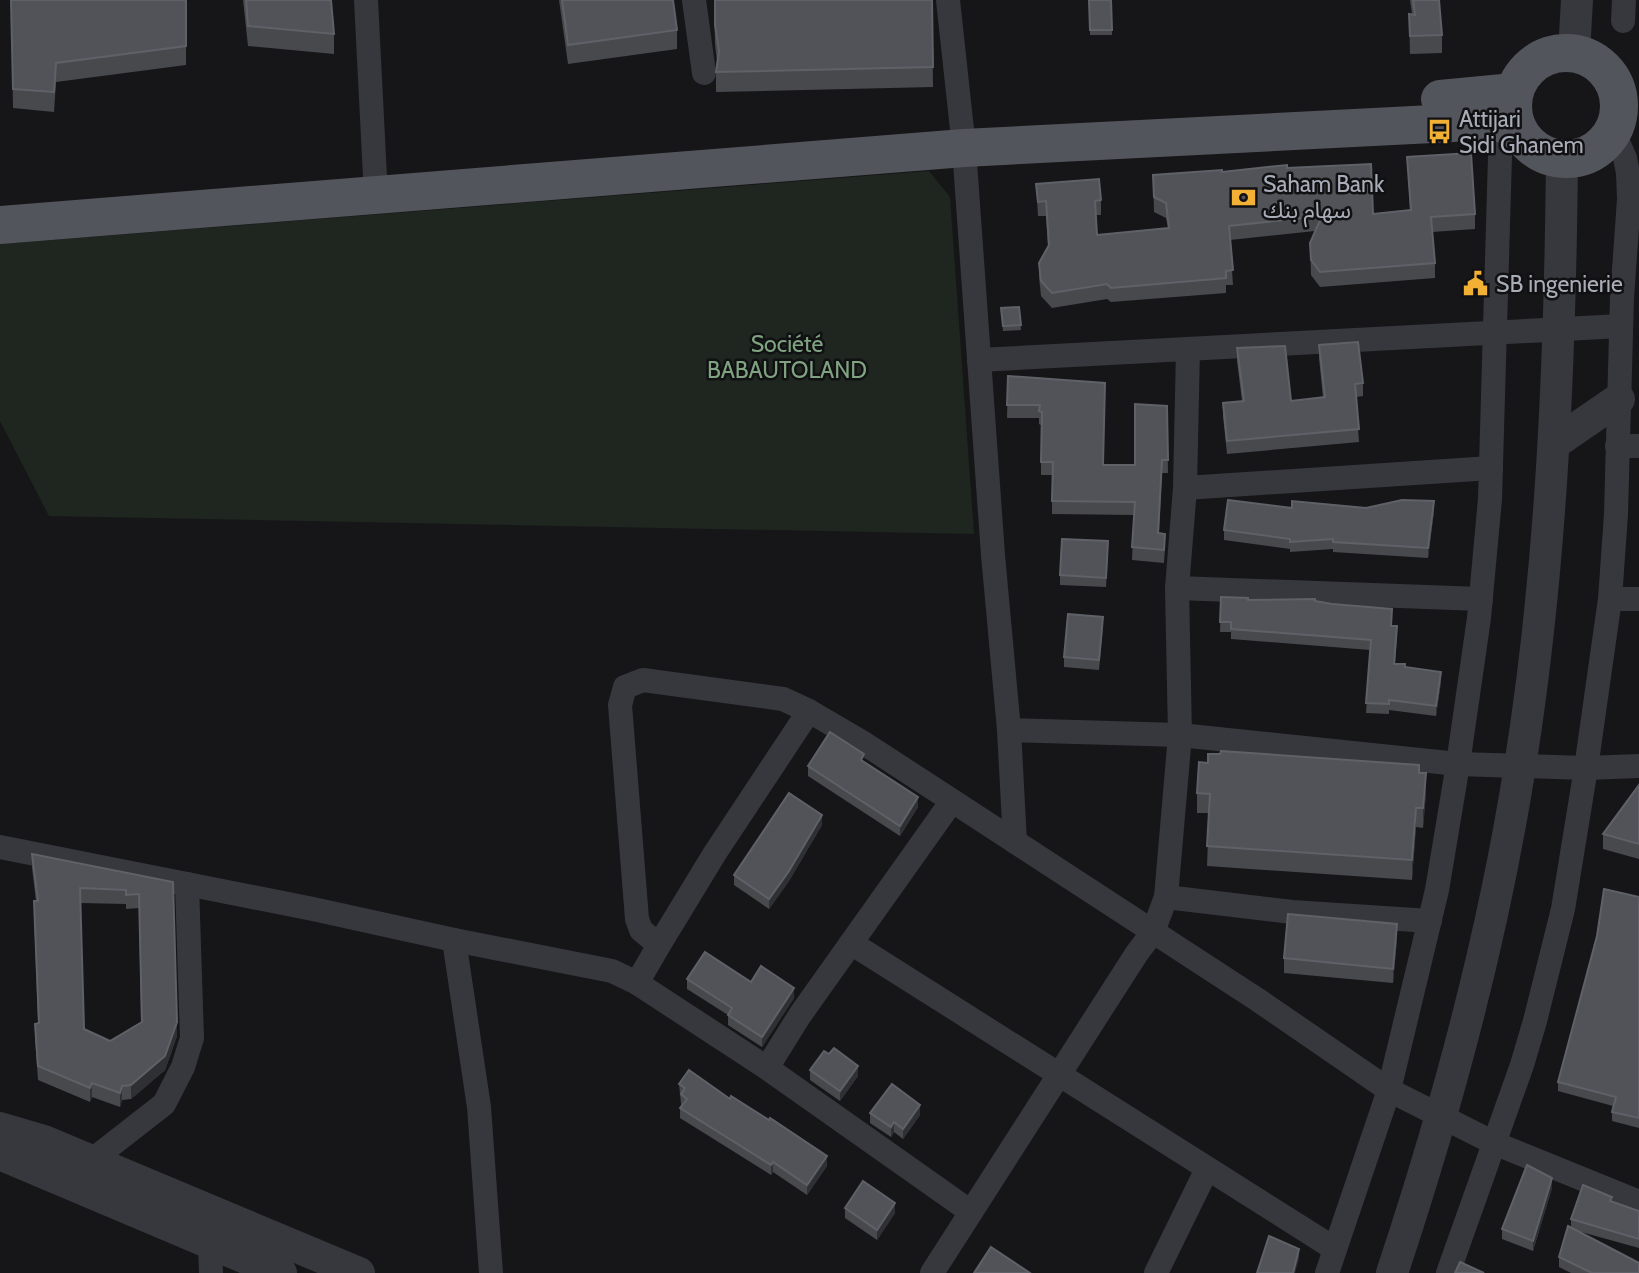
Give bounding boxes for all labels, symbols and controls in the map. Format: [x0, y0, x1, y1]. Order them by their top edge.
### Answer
place label: Attijari Sidi Ghanem [1459, 105, 1584, 159]
bus stop icon: Attijari Sidi Ghanem [1425, 118, 1453, 146]
place label: Saham Bank سهام بنك [1263, 170, 1385, 228]
bank icon: Saham Bank سهام بنك [1229, 183, 1257, 211]
public building icon: SB ingenierie [1462, 270, 1490, 298]
place label: SB ingenierie [1496, 270, 1623, 298]
park label: Société BABAUTOLAND [707, 330, 867, 384]

